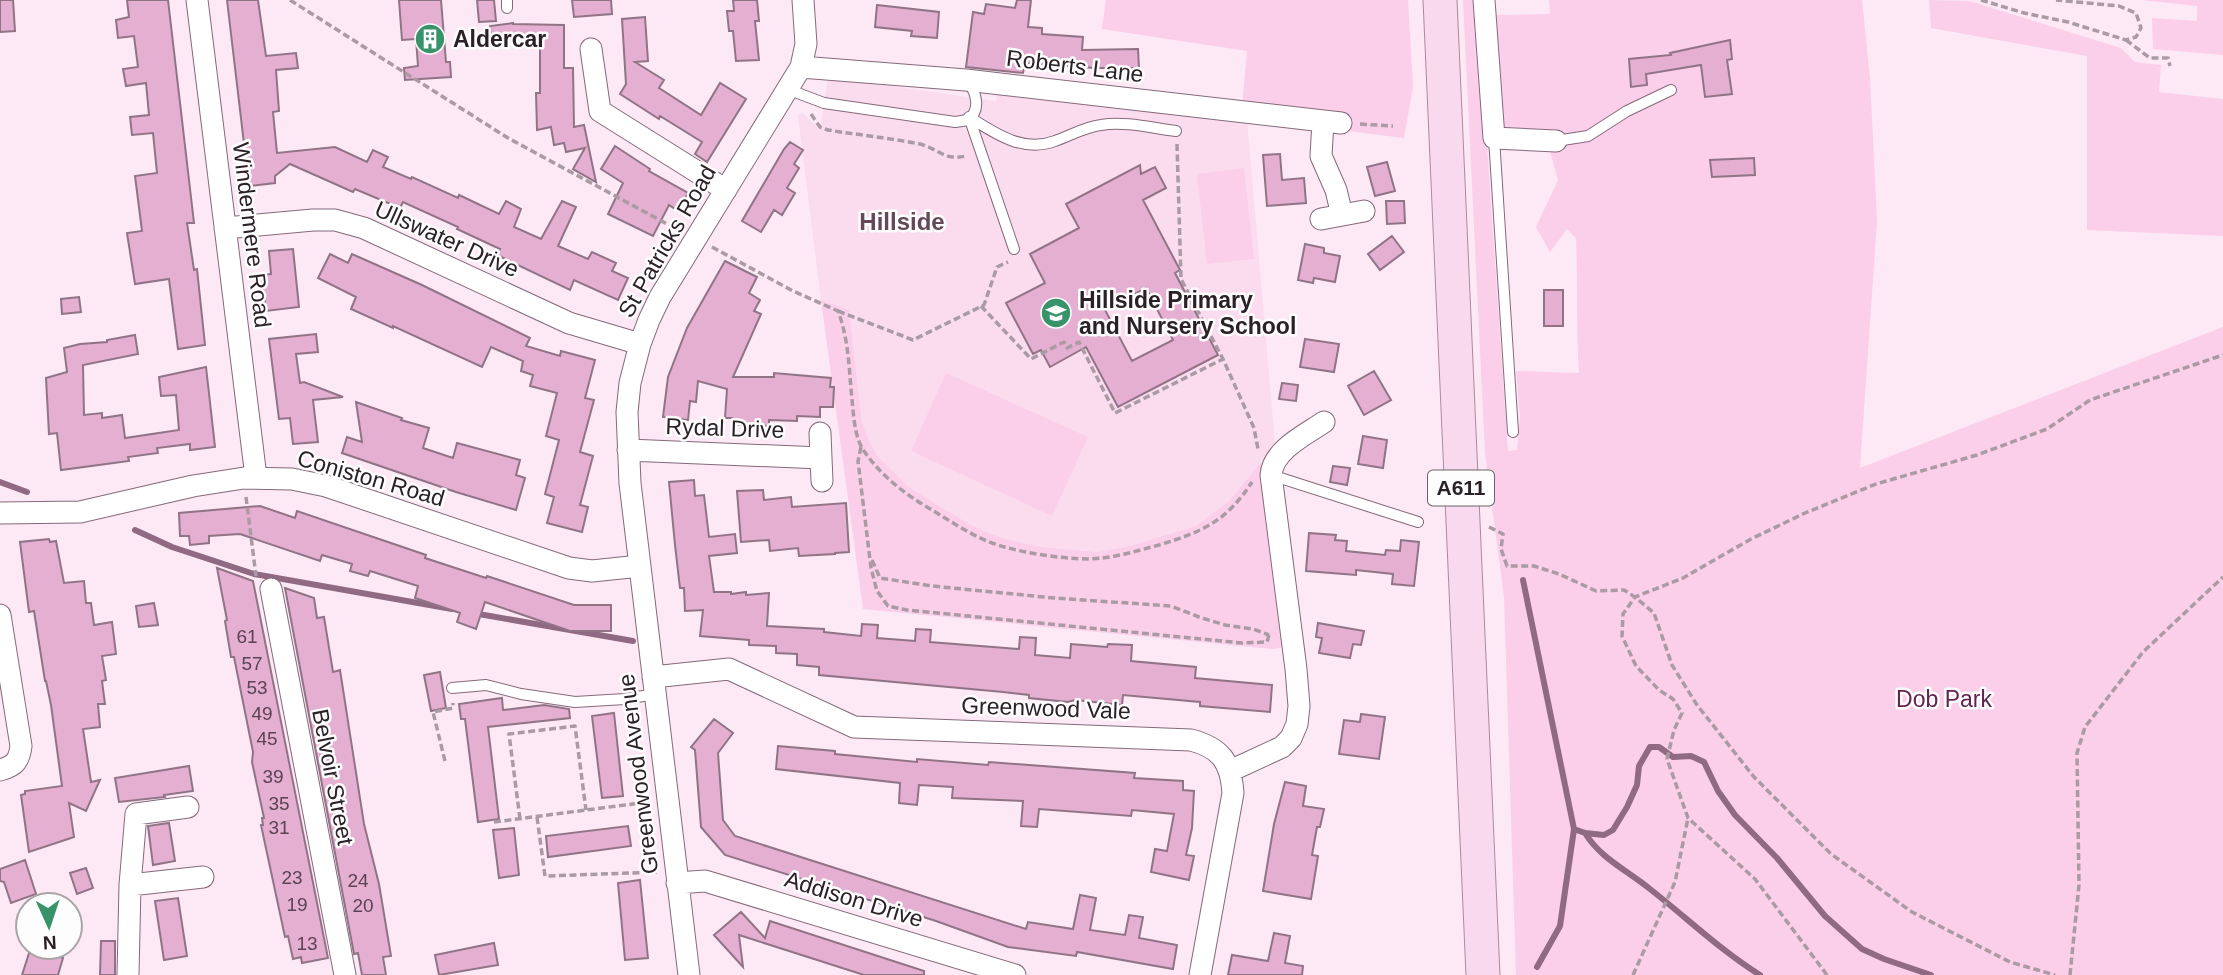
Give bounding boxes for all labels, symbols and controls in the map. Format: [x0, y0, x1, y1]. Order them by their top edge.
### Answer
building icon: Aldercar [413, 22, 447, 56]
place label: Aldercar [453, 26, 546, 52]
street label: Roberts Lane [1005, 45, 1145, 87]
street label: Windermere Road [228, 141, 276, 329]
street label: St Patricks Road [613, 160, 721, 322]
street label: Ullswater Drive [371, 196, 523, 282]
district label: Hillside [859, 208, 945, 235]
place label: Hillside Primary and Nursery School [1079, 287, 1296, 339]
school or university icon: Hillside Primary and Nursery School [1039, 296, 1073, 330]
street label: Rydal Drive [665, 413, 785, 443]
street label: Coniston Road [294, 445, 448, 511]
road number: A611 [1428, 470, 1494, 505]
house number: 61 [236, 626, 258, 647]
house number: 57 [241, 653, 263, 674]
street label: Greenwood Avenue [613, 672, 663, 876]
house number: 53 [246, 677, 268, 698]
park label: Dob Park [1896, 686, 1992, 712]
street label: Greenwood Vale [961, 692, 1131, 724]
house number: 49 [251, 703, 273, 724]
street label: Belvoir Street [307, 707, 359, 848]
house number: 45 [256, 728, 278, 749]
house number: 39 [262, 766, 284, 787]
house number: 35 [268, 793, 290, 814]
house number: 31 [268, 817, 290, 838]
street label: Addison Drive [782, 866, 926, 932]
house number: 23 [281, 867, 303, 888]
house number: 24 [347, 870, 369, 891]
north arrow [14, 891, 84, 961]
house number: 19 [286, 894, 308, 915]
house number: 20 [352, 895, 374, 916]
text: N [42, 932, 57, 953]
house number: 13 [296, 933, 318, 954]

